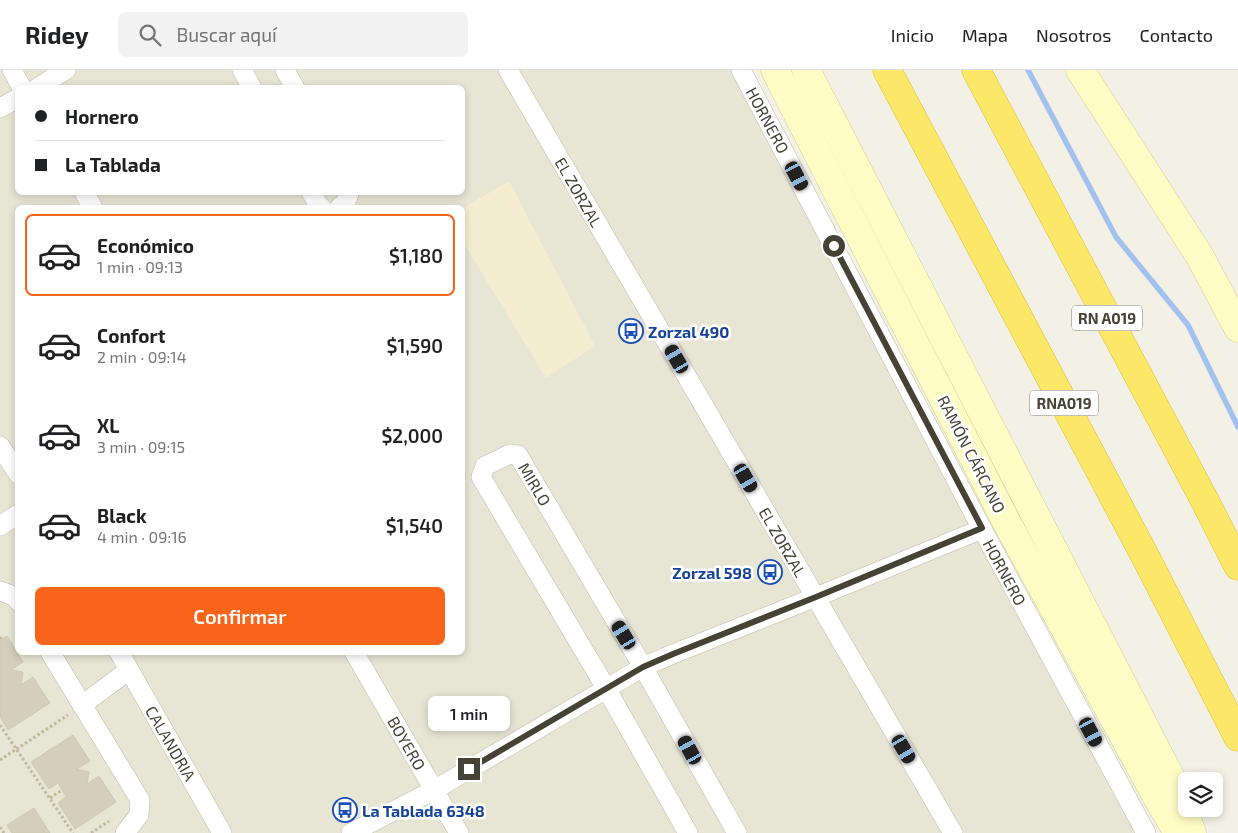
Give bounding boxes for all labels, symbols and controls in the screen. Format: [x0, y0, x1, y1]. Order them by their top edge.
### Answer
search box [118, 12, 468, 57]
text: Ridey [25, 20, 88, 49]
icon: search [136, 21, 164, 49]
text: Buscar aquí [176, 23, 277, 46]
text: Inicio [891, 24, 934, 46]
text: Mapa [962, 24, 1008, 46]
text: Nosotros [1036, 24, 1111, 46]
text: Contacto [1139, 24, 1213, 46]
street label: HORNERO [743, 84, 793, 156]
text: Hornero [65, 105, 139, 128]
text: La Tablada [65, 153, 161, 176]
street label: EL ZORZAL [551, 154, 607, 230]
car [783, 159, 810, 193]
icon: car [37, 233, 82, 278]
text: Económico [97, 234, 194, 257]
route start [823, 235, 845, 257]
text: $1,180 [389, 244, 443, 267]
text: 1 min · 09:13 [97, 257, 183, 276]
road number: RN A019 [1072, 306, 1142, 330]
bus stop icon: Zorzal 490 [618, 318, 644, 344]
place label: Zorzal 490 [648, 322, 729, 341]
icon: car [37, 323, 82, 368]
text: Confort [97, 324, 165, 347]
text: $1,590 [387, 334, 443, 357]
car [663, 342, 690, 376]
text: 2 min · 09:14 [97, 347, 187, 366]
road number: RNA019 [1030, 390, 1098, 416]
street label: RAMÓN CÁRCANO [934, 392, 1010, 516]
icon: car [37, 413, 82, 458]
text: XL [97, 414, 119, 437]
text: $2,000 [381, 424, 443, 447]
text: 3 min · 09:15 [97, 437, 185, 456]
street label: MIRLO [515, 459, 555, 509]
car [732, 461, 759, 495]
icon: car [37, 503, 82, 548]
text: Black [97, 504, 147, 527]
street label: EL ZORZAL [755, 504, 811, 580]
text: $1,540 [386, 514, 443, 537]
text: 4 min · 09:16 [97, 527, 187, 546]
street label: HORNERO [980, 536, 1030, 608]
bus stop icon: Zorzal 598 [757, 559, 783, 585]
place label: Zorzal 598 [672, 563, 752, 582]
button: Confirmar [35, 587, 445, 645]
car [609, 618, 638, 652]
callout: 1 min [428, 696, 510, 732]
street label: CALANDRIA [142, 702, 200, 784]
text: 1 min [450, 704, 488, 723]
street label: BOYERO [384, 713, 430, 773]
car [1077, 715, 1104, 749]
car [890, 732, 917, 766]
car [676, 733, 703, 767]
route end [458, 758, 480, 780]
map controls [1178, 772, 1223, 817]
button: layers [1178, 772, 1223, 817]
bus stop icon: La Tablada 6348 [332, 797, 358, 823]
place label: La Tablada 6348 [362, 801, 485, 820]

